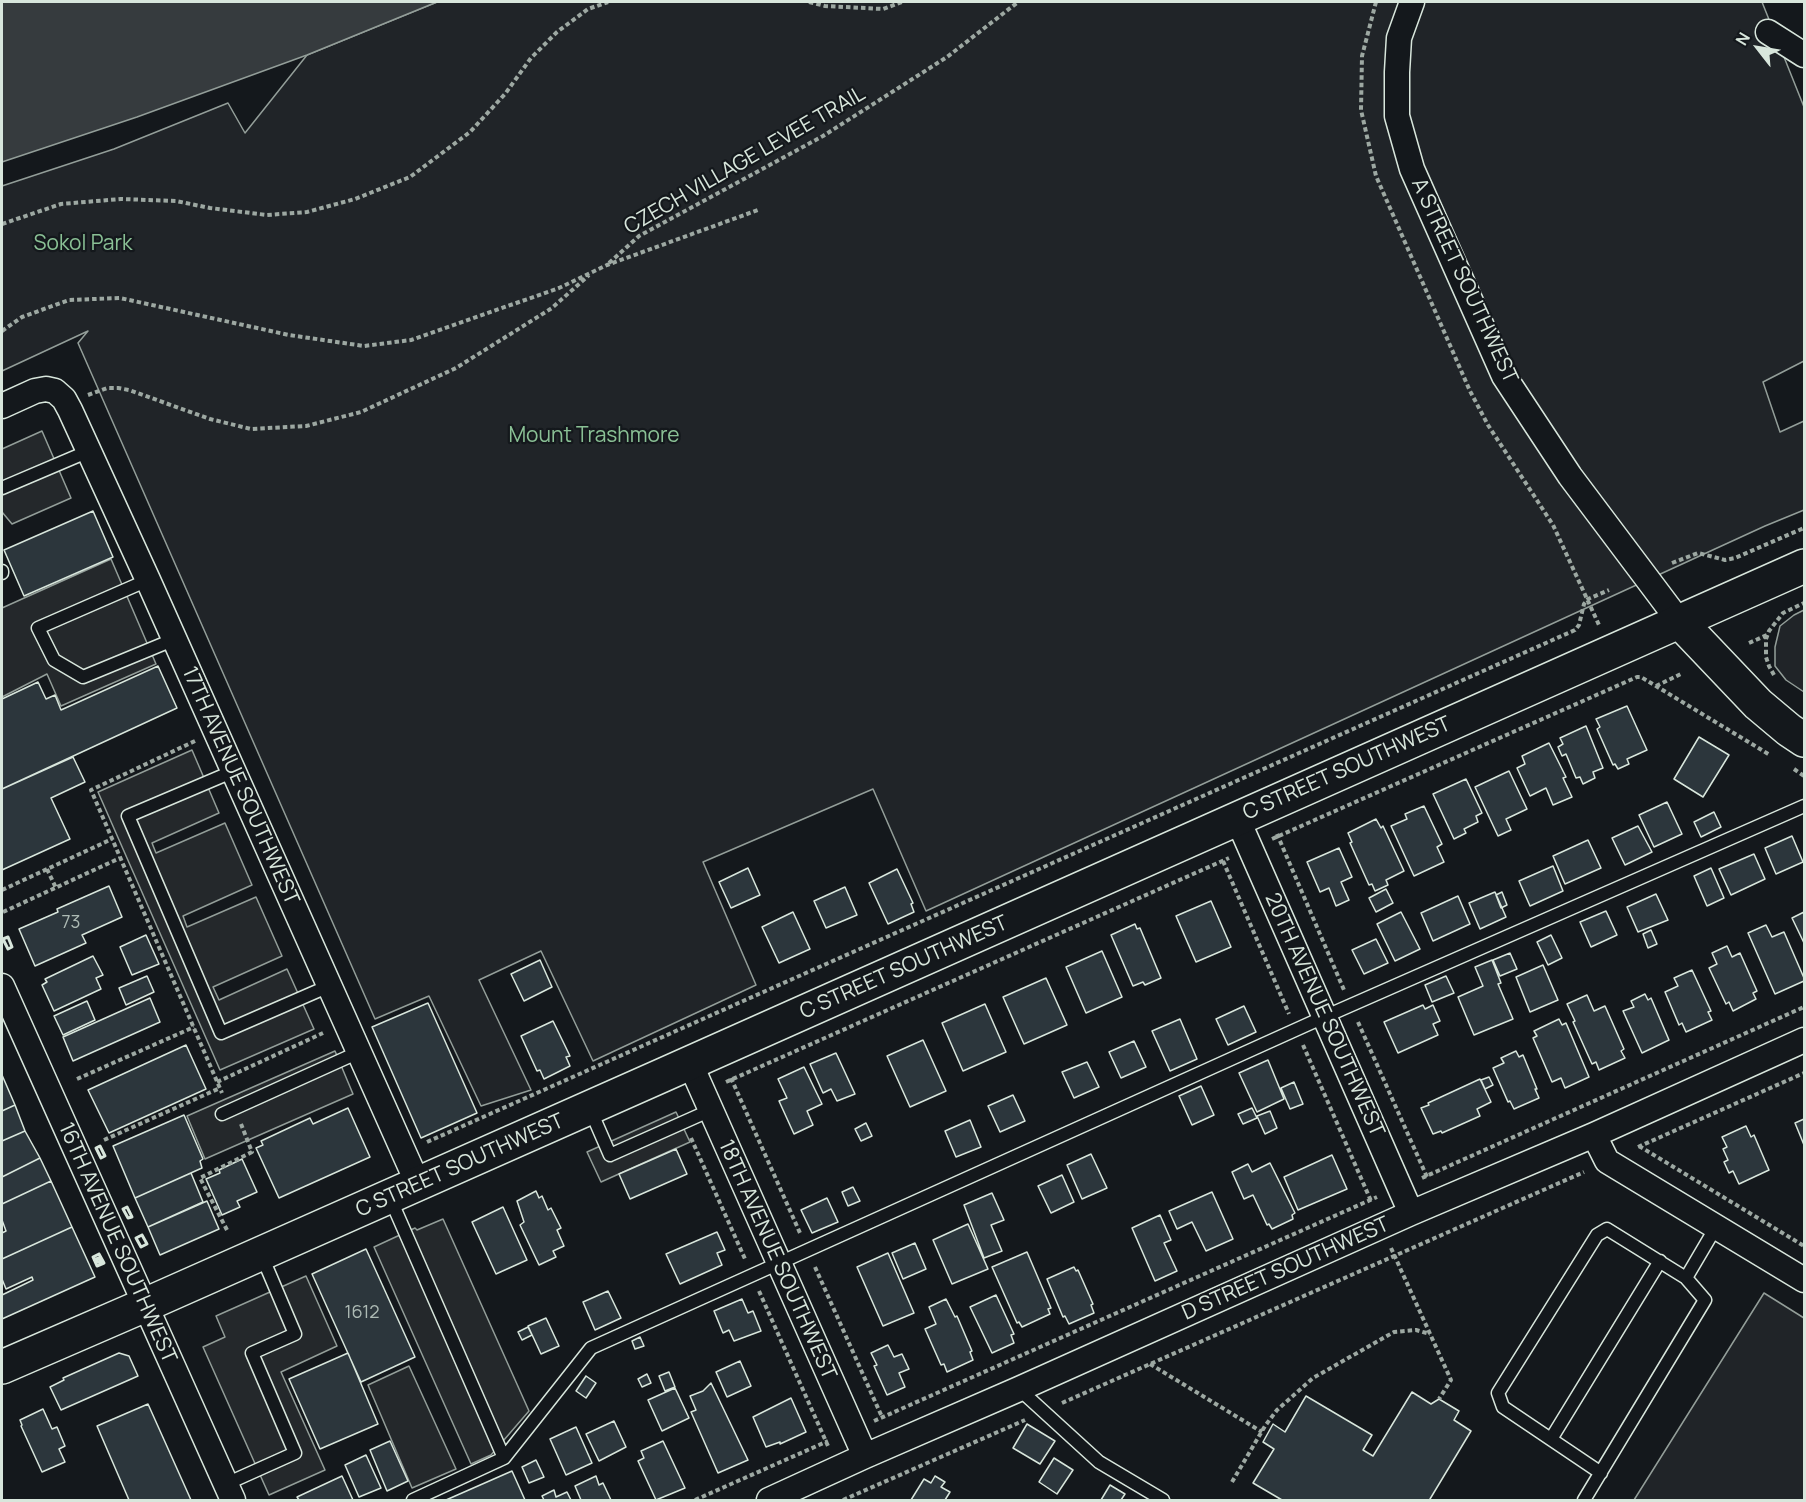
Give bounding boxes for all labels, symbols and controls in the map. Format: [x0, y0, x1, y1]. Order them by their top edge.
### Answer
north arrow [1728, 18, 1788, 78]
text: N [1730, 28, 1755, 49]
street label: CZECH VILLAGE LEVEE TRAIL [620, 82, 870, 240]
street label: A STREET SOUTHWEST [1405, 175, 1523, 387]
park label: Sokol Park [34, 231, 132, 257]
park label: Mount Trashmore [508, 423, 680, 449]
street label: 17TH AVENUE SOUTHWEST [176, 663, 304, 909]
street label: C STREET SOUTHWEST [1239, 712, 1455, 826]
street label: 20TH AVENUE SOUTHWEST [1259, 889, 1389, 1141]
street label: C STREET SOUTHWEST [796, 911, 1012, 1025]
house number: 73 [62, 912, 80, 934]
street label: C STREET SOUTHWEST [352, 1109, 568, 1223]
street label: 16TH AVENUE SOUTHWEST [53, 1119, 181, 1367]
street label: 18TH AVENUE SOUTHWEST [713, 1136, 841, 1384]
street label: D STREET SOUTHWEST [1179, 1212, 1393, 1326]
house number: 1612 [344, 1302, 380, 1324]

